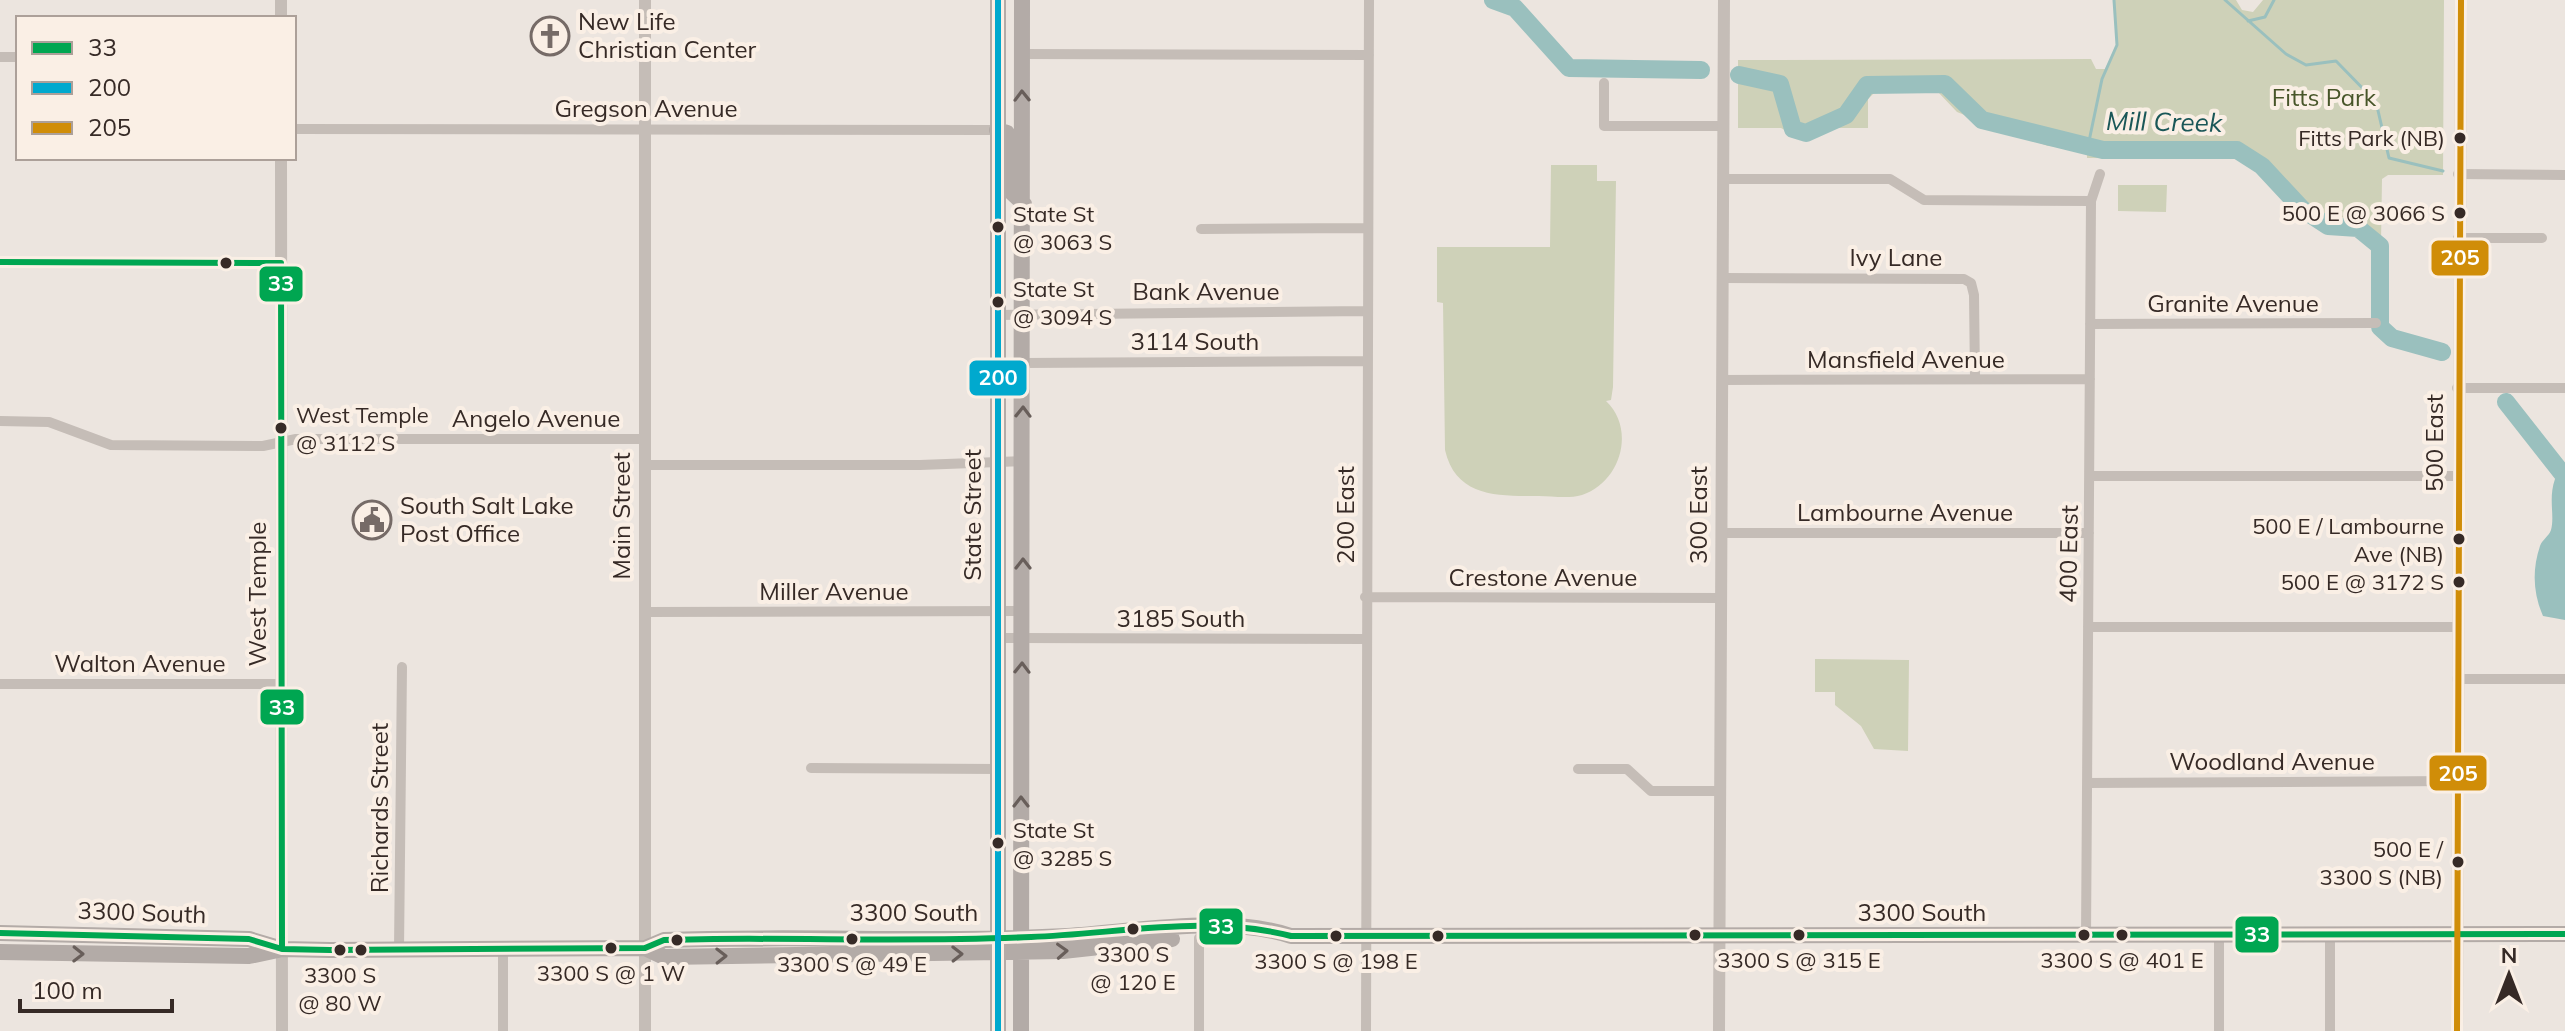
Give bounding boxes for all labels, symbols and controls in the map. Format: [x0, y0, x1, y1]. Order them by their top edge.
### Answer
place label: New Life Christian Center [578, 6, 757, 64]
church icon: New Life Christian Center [529, 15, 571, 57]
legend [16, 16, 296, 160]
text: 33 [88, 32, 117, 62]
text: 200 [88, 72, 131, 102]
park label: Fitts Park [2272, 82, 2377, 112]
one-way arrow [1014, 89, 1031, 102]
street label: Gregson Avenue [554, 93, 738, 123]
water label: Mill Creek [2106, 104, 2223, 139]
text: 205 [88, 112, 131, 142]
place label: Fitts Park (NB) [2298, 124, 2445, 152]
marker: Fitts Park (NB) [2452, 130, 2468, 146]
place label: 500 E @ 3066 S [2282, 199, 2445, 227]
place label: State St @ 3063 S [1013, 200, 1112, 256]
marker: 500 E @ 3066 S [2452, 205, 2468, 221]
marker: State St @ 3063 S [990, 219, 1006, 235]
line badge: 205 [2430, 239, 2490, 277]
street label: Ivy Lane [1850, 242, 1942, 272]
text: 205 [2440, 243, 2480, 271]
unlabelled marker [218, 255, 234, 271]
line badge: 33 [258, 265, 304, 303]
text: 33 [268, 269, 294, 297]
place label: State St @ 3094 S [1013, 275, 1112, 331]
street label: Bank Avenue [1132, 276, 1280, 306]
street label: Granite Avenue [2147, 288, 2319, 318]
marker: State St @ 3094 S [990, 294, 1006, 310]
street label: 3114 South [1131, 326, 1259, 356]
street label: Mansfield Avenue [1807, 344, 2005, 374]
line badge: 200 [968, 359, 1028, 397]
text: 200 [978, 363, 1018, 391]
street label: 500 East [2419, 394, 2449, 492]
place label: West Temple @ 3112 S [296, 401, 429, 457]
street label: Angelo Avenue [452, 403, 620, 433]
one-way arrow [1014, 405, 1032, 418]
marker: West Temple @ 3112 S [273, 420, 289, 436]
street label: State Street [957, 449, 987, 581]
street label: Main Street [606, 452, 636, 580]
street label: 200 East [1330, 466, 1360, 564]
street label: 300 East [1683, 466, 1713, 564]
place label: South Salt Lake Post Office [400, 490, 574, 548]
street label: Lambourne Avenue [1797, 497, 2013, 527]
public building icon: South Salt Lake Post Office [351, 499, 393, 541]
street label: 400 East [2052, 505, 2084, 603]
place label: 500 E / Lambourne Ave (NB) [2252, 512, 2444, 568]
street label: West Temple [242, 522, 272, 666]
marker: 500 E / Lambourne Ave (NB) [2451, 531, 2467, 547]
one-way arrow [1014, 557, 1032, 570]
street label: Crestone Avenue [1449, 562, 1637, 592]
place label: 500 E @ 3172 S [2281, 568, 2444, 596]
marker: 500 E @ 3172 S [2451, 574, 2467, 590]
street label: Miller Avenue [759, 576, 909, 606]
street label: 3185 South [1117, 603, 1245, 633]
street label: Walton Avenue [54, 648, 226, 678]
one-way arrow [1013, 661, 1031, 674]
line badge: 33 [259, 688, 305, 726]
text: 33 [269, 693, 295, 721]
street label: Richards Street [364, 723, 394, 893]
street label: Woodland Avenue [2169, 746, 2375, 776]
line badge: 205 [2428, 754, 2488, 792]
text: 205 [2438, 759, 2478, 787]
one-way arrow [1012, 795, 1030, 808]
place label: State St @ 3285 S [1013, 816, 1112, 872]
marker: State St @ 3285 S [990, 835, 1006, 851]
place label: 500 E / 3300 S (NB) [2320, 835, 2444, 891]
marker: 500 E / 3300 S (NB) [2450, 854, 2466, 870]
street label: 3300 South [77, 895, 207, 929]
street label: 3300 South [850, 897, 978, 927]
street label: 3300 South [1858, 897, 1986, 927]
line badge: 33 [1198, 907, 1244, 946]
text: 33 [1208, 912, 1234, 940]
line badge: 33 [2234, 915, 2280, 954]
text: 33 [2244, 920, 2270, 948]
marker: 3300 S @ 120 E [1125, 921, 1141, 937]
unlabelled marker [1687, 927, 1703, 943]
marker: 3300 S @ 315 E [1791, 927, 1807, 943]
unlabelled marker [2076, 927, 2092, 943]
marker: 3300 S @ 401 E [2114, 927, 2130, 943]
marker: 3300 S @ 198 E [1328, 928, 1344, 944]
unlabelled marker [1430, 928, 1446, 944]
marker: 3300 S @ 49 E [844, 931, 860, 947]
unlabelled marker [669, 932, 685, 948]
north arrow [2469, 935, 2549, 1015]
marker: 3300 S @ 1 W [603, 940, 619, 956]
place label: 3300 S @ 120 E [1090, 940, 1176, 996]
text: N [2501, 941, 2517, 969]
marker: 3300 S @ 80 W [332, 942, 348, 958]
unlabelled marker [353, 942, 369, 958]
one-way arrow [1056, 943, 1069, 960]
one-way arrow [72, 945, 85, 962]
one-way arrow [951, 945, 964, 963]
place label: 3300 S @ 315 E [1717, 946, 1881, 974]
place label: 3300 S @ 401 E [2040, 946, 2204, 974]
one-way arrow [715, 947, 728, 965]
place label: 3300 S @ 198 E [1254, 947, 1418, 975]
place label: 3300 S @ 49 E [777, 950, 927, 978]
place label: 3300 S @ 1 W [537, 959, 685, 987]
place label: 3300 S @ 80 W [298, 961, 382, 1017]
scale bar [20, 963, 172, 1013]
text: 100 m [32, 975, 103, 1005]

